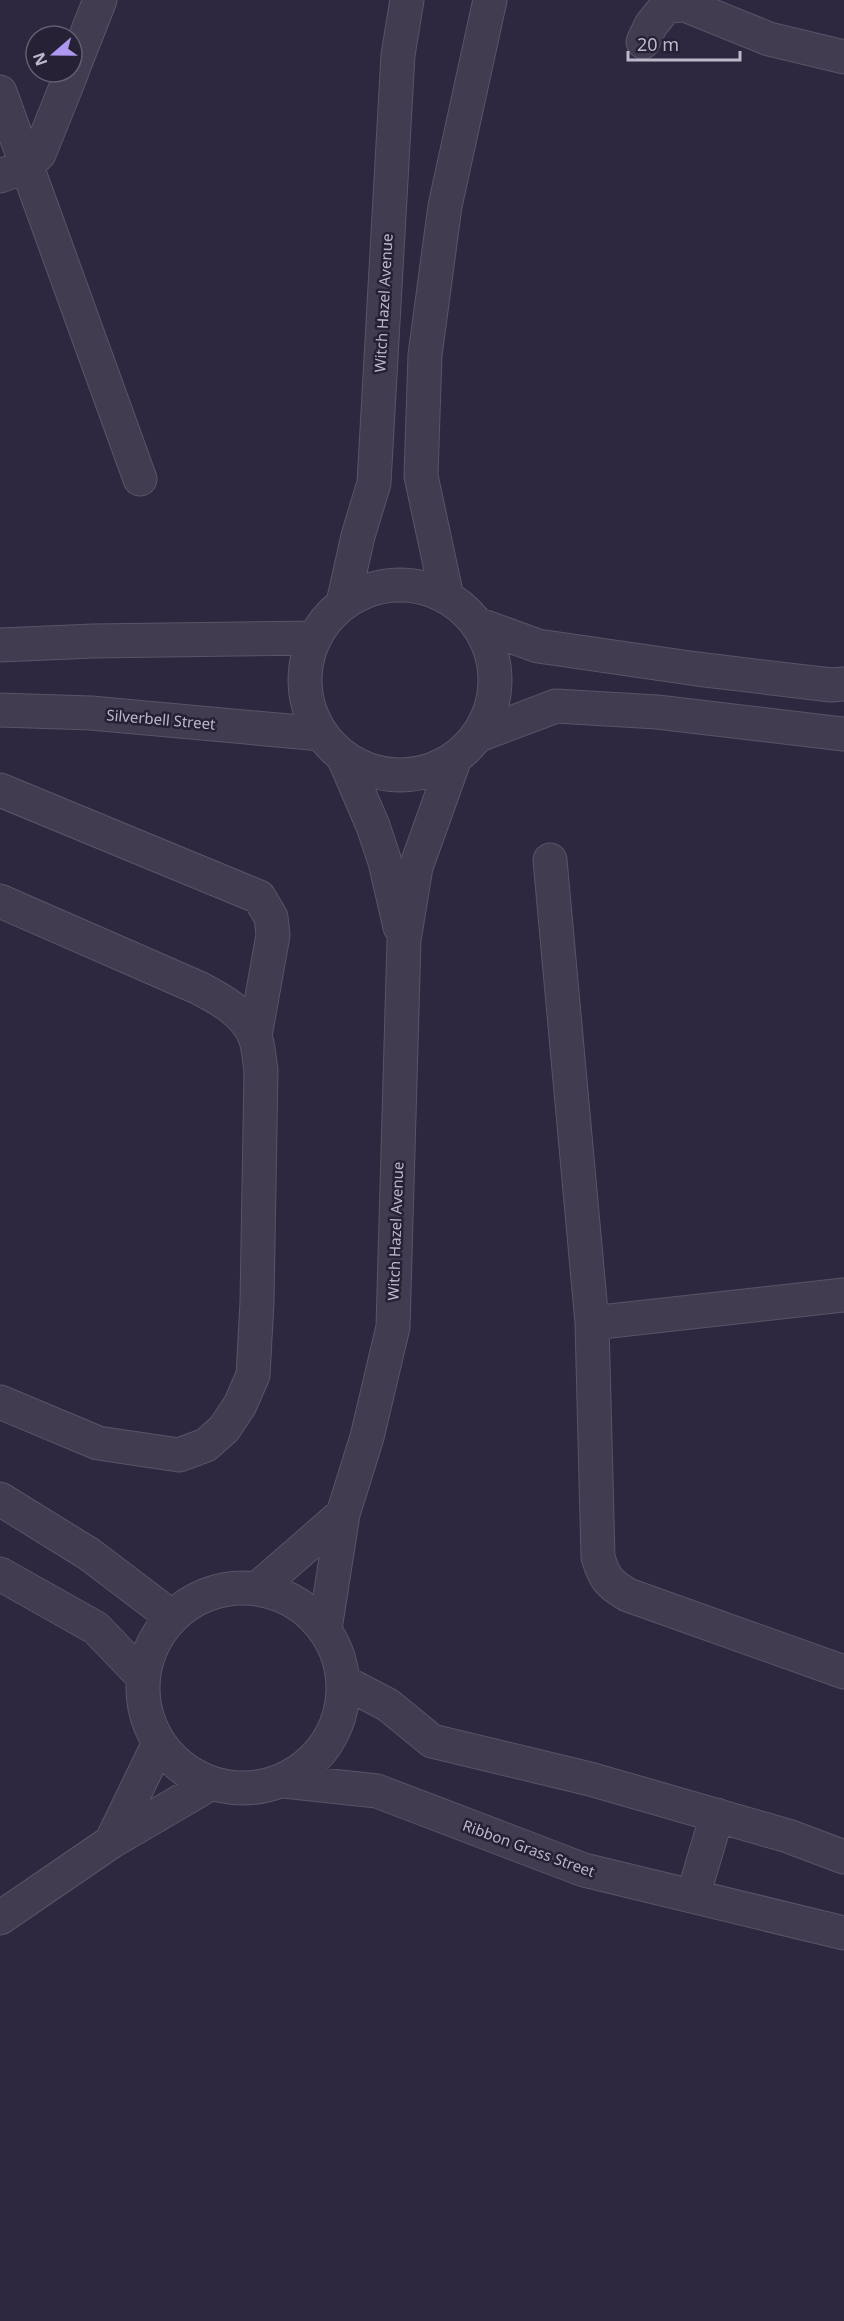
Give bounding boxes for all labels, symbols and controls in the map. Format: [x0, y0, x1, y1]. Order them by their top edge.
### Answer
north arrow [24, 24, 84, 84]
scale bar [628, 24, 740, 62]
text: 20 m [637, 32, 679, 56]
text: N [27, 49, 52, 69]
street label: Witch Hazel Avenue [369, 233, 397, 373]
street label: Silverbell Street [106, 704, 217, 734]
street label: Witch Hazel Avenue [383, 1161, 407, 1301]
street label: Ribbon Grass Street [460, 1815, 598, 1881]

